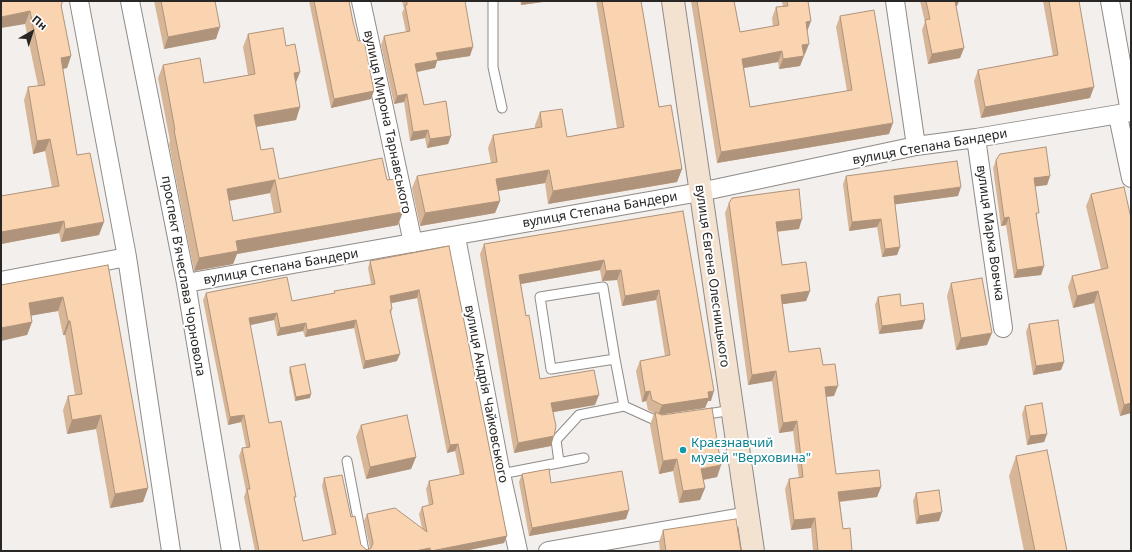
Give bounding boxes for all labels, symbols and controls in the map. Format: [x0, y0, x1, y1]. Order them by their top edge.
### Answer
north arrow [12, 12, 52, 52]
text: Пн [29, 12, 51, 33]
street label: вулиця Мирона Тарнавського [360, 29, 414, 215]
street label: вулиця Степана Бандери [851, 126, 1009, 168]
street label: вулиця Марка Вовчка [973, 164, 1007, 302]
street label: проспект Вʼячеслава Чорновола [158, 174, 208, 378]
street label: вулиця Євгена Олесницького [691, 184, 733, 368]
street label: вулиця Степана Бандери [521, 189, 679, 231]
street label: вулиця Степана Бандери [202, 246, 360, 288]
street label: вулиця Андрія Чайковського [461, 304, 511, 484]
place label: Краєзнавчий музей "Верховина" [691, 435, 811, 466]
marker: Краєзнавчий музей "Верховина" [678, 445, 688, 455]

